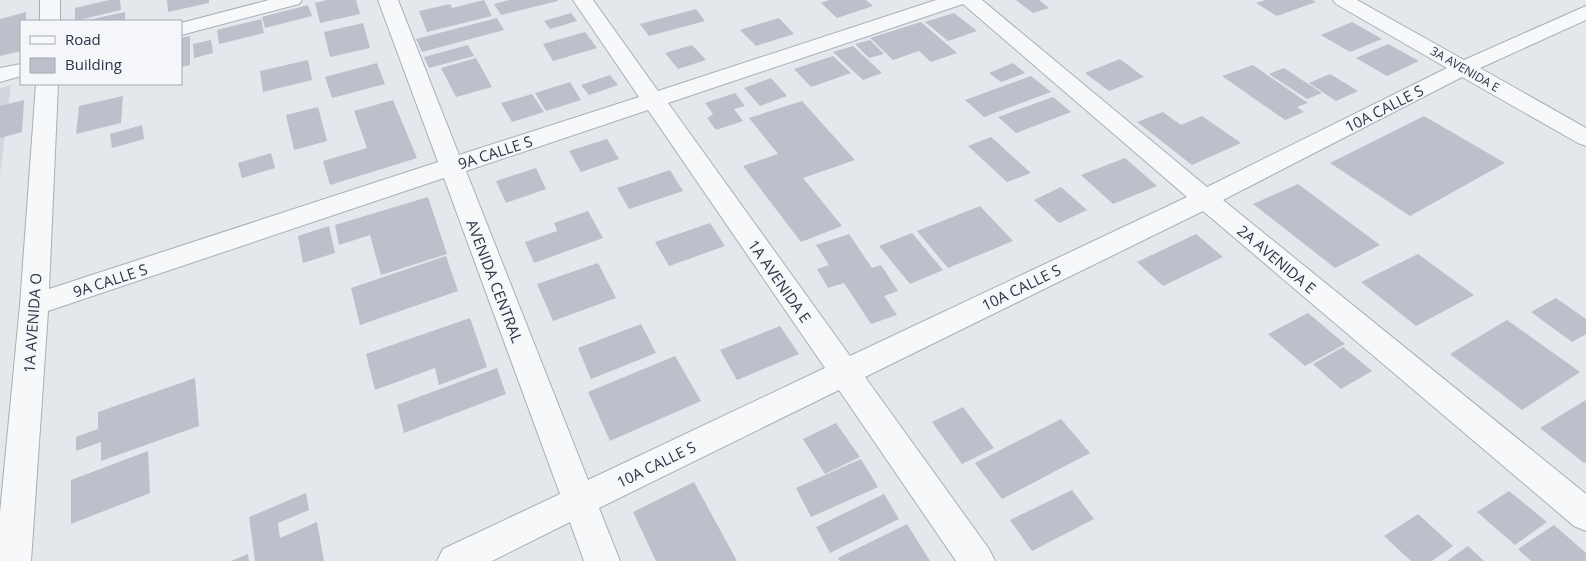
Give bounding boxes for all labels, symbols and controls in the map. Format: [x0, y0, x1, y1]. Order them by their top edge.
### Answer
legend [20, 20, 182, 85]
text: Road [65, 29, 101, 49]
street label: 3A AVENIDA E [1427, 42, 1503, 96]
text: Building [65, 54, 122, 74]
street label: 10A CALLE S [1341, 80, 1427, 136]
street label: 9A CALLE S [455, 131, 535, 173]
street label: AVENIDA CENTRAL [462, 217, 528, 346]
street label: 2A AVENIDA E [1233, 220, 1321, 298]
street label: 1A AVENIDA E [744, 236, 816, 326]
street label: 9A CALLE S [70, 259, 150, 301]
street label: 10A CALLE S [978, 259, 1064, 315]
street label: 1A AVENIDA O [19, 272, 45, 374]
street label: 10A CALLE S [613, 436, 699, 492]

